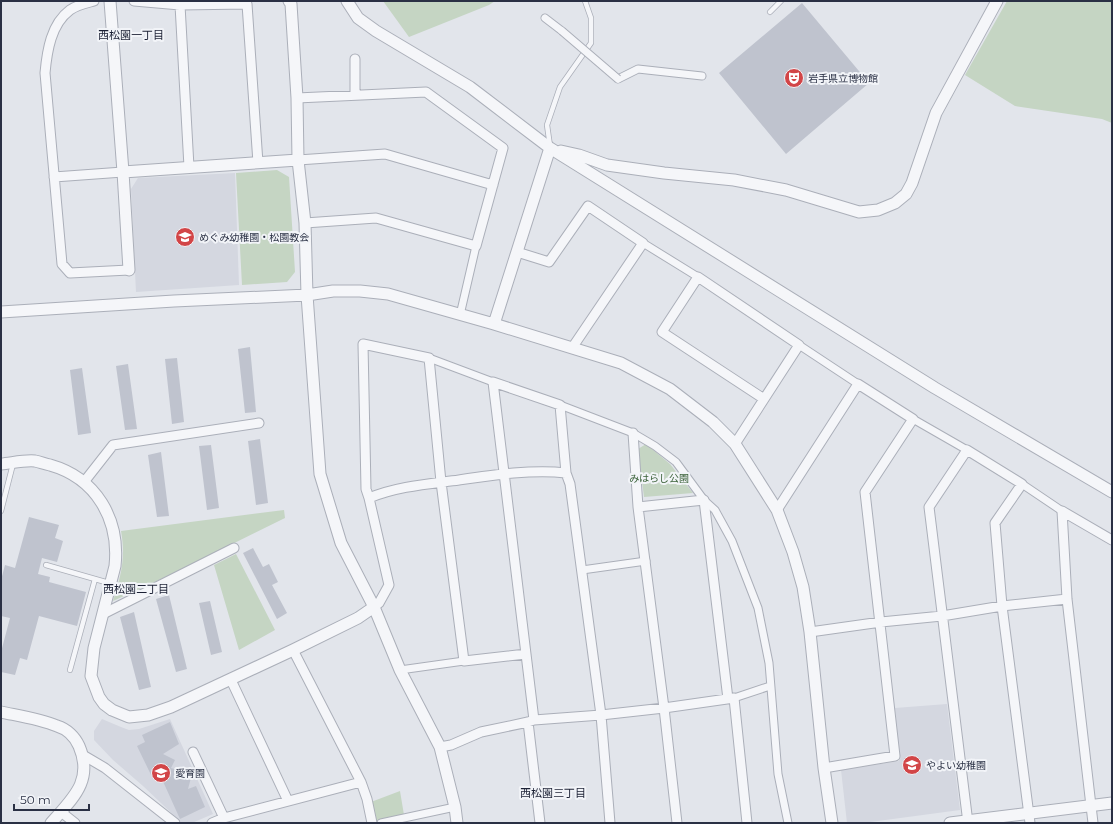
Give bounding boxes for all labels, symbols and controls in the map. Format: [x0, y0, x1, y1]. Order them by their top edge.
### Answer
district label: 西松園一丁目 [98, 28, 164, 42]
theatre icon: 岩手県立博物館 [783, 67, 805, 89]
place label: 岩手県立博物館 [808, 72, 878, 85]
school or university icon: めぐみ幼稚園・松園教会 [174, 226, 196, 248]
place label: めぐみ幼稚園・松園教会 [199, 231, 309, 244]
park label: みはらし公園 [629, 472, 689, 485]
district label: 西松園二丁目 [103, 582, 169, 596]
school or university icon: やよい幼稚園 [901, 754, 923, 776]
place label: やよい幼稚園 [926, 759, 986, 772]
school or university icon: 愛育園 [150, 762, 172, 784]
place label: 愛育園 [175, 767, 205, 780]
scale bar [14, 786, 89, 812]
district label: 西松園三丁目 [520, 786, 586, 800]
text: 50 m [20, 792, 51, 807]

